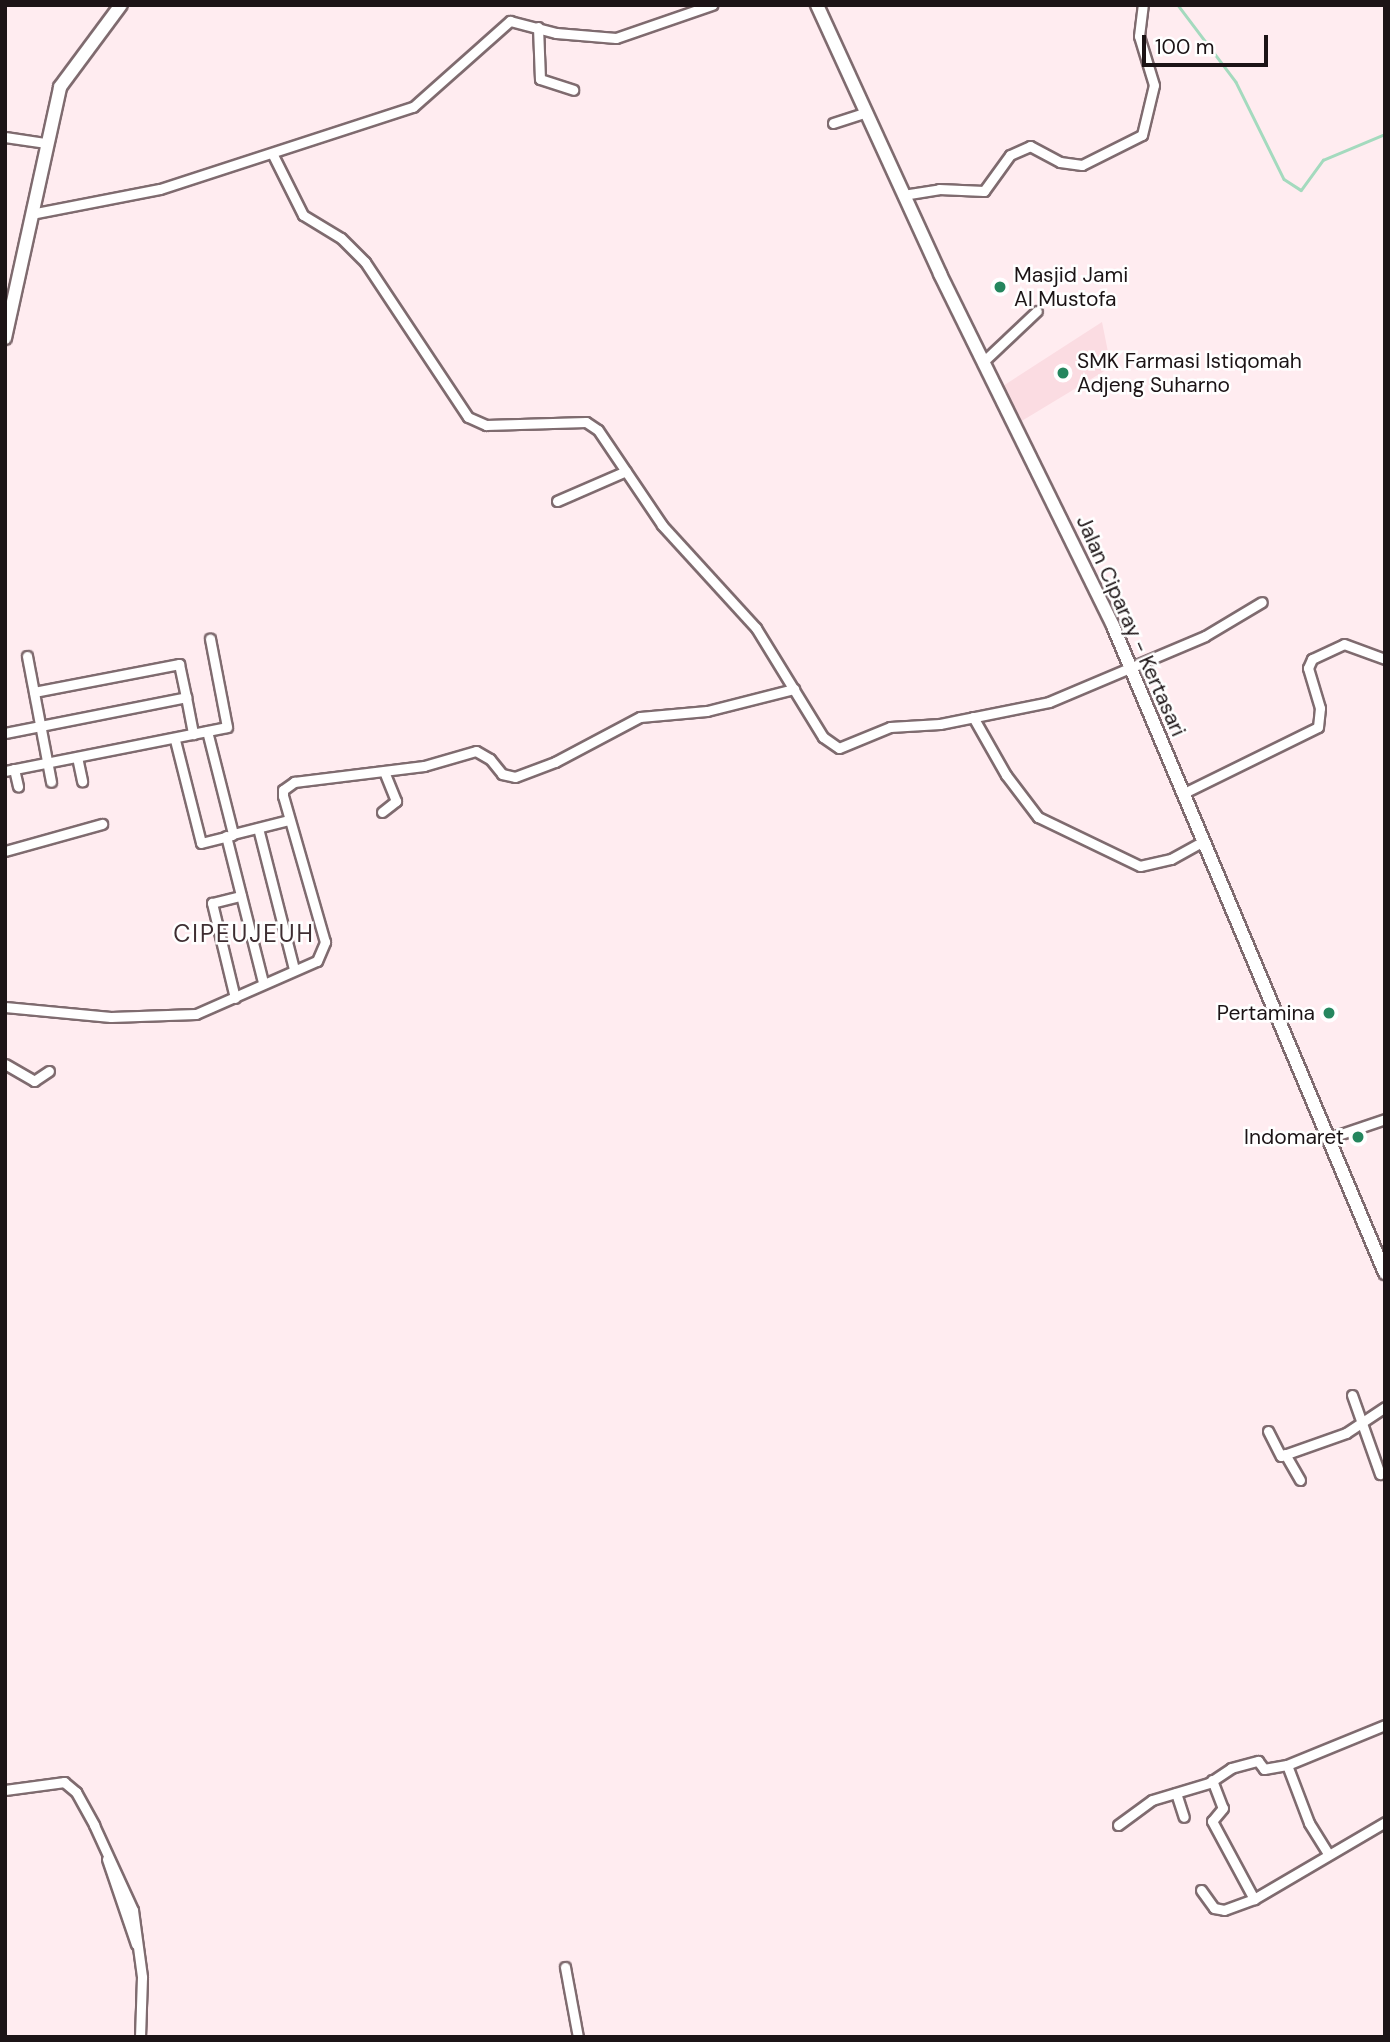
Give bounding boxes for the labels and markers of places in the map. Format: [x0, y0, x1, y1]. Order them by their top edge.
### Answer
place label: Masjid Jami Al Mustofa [1014, 262, 1128, 312]
marker: Masjid Jami Al Mustofa [992, 279, 1008, 295]
place label: SMK Farmasi Istiqomah Adjeng Suharno [1077, 348, 1302, 398]
marker: SMK Farmasi Istiqomah Adjeng Suharno [1055, 365, 1071, 381]
place label: Pertamina [1217, 1000, 1315, 1026]
marker: Pertamina [1321, 1005, 1337, 1021]
place label: Indomaret [1244, 1124, 1344, 1150]
marker: Indomaret [1350, 1129, 1366, 1145]

